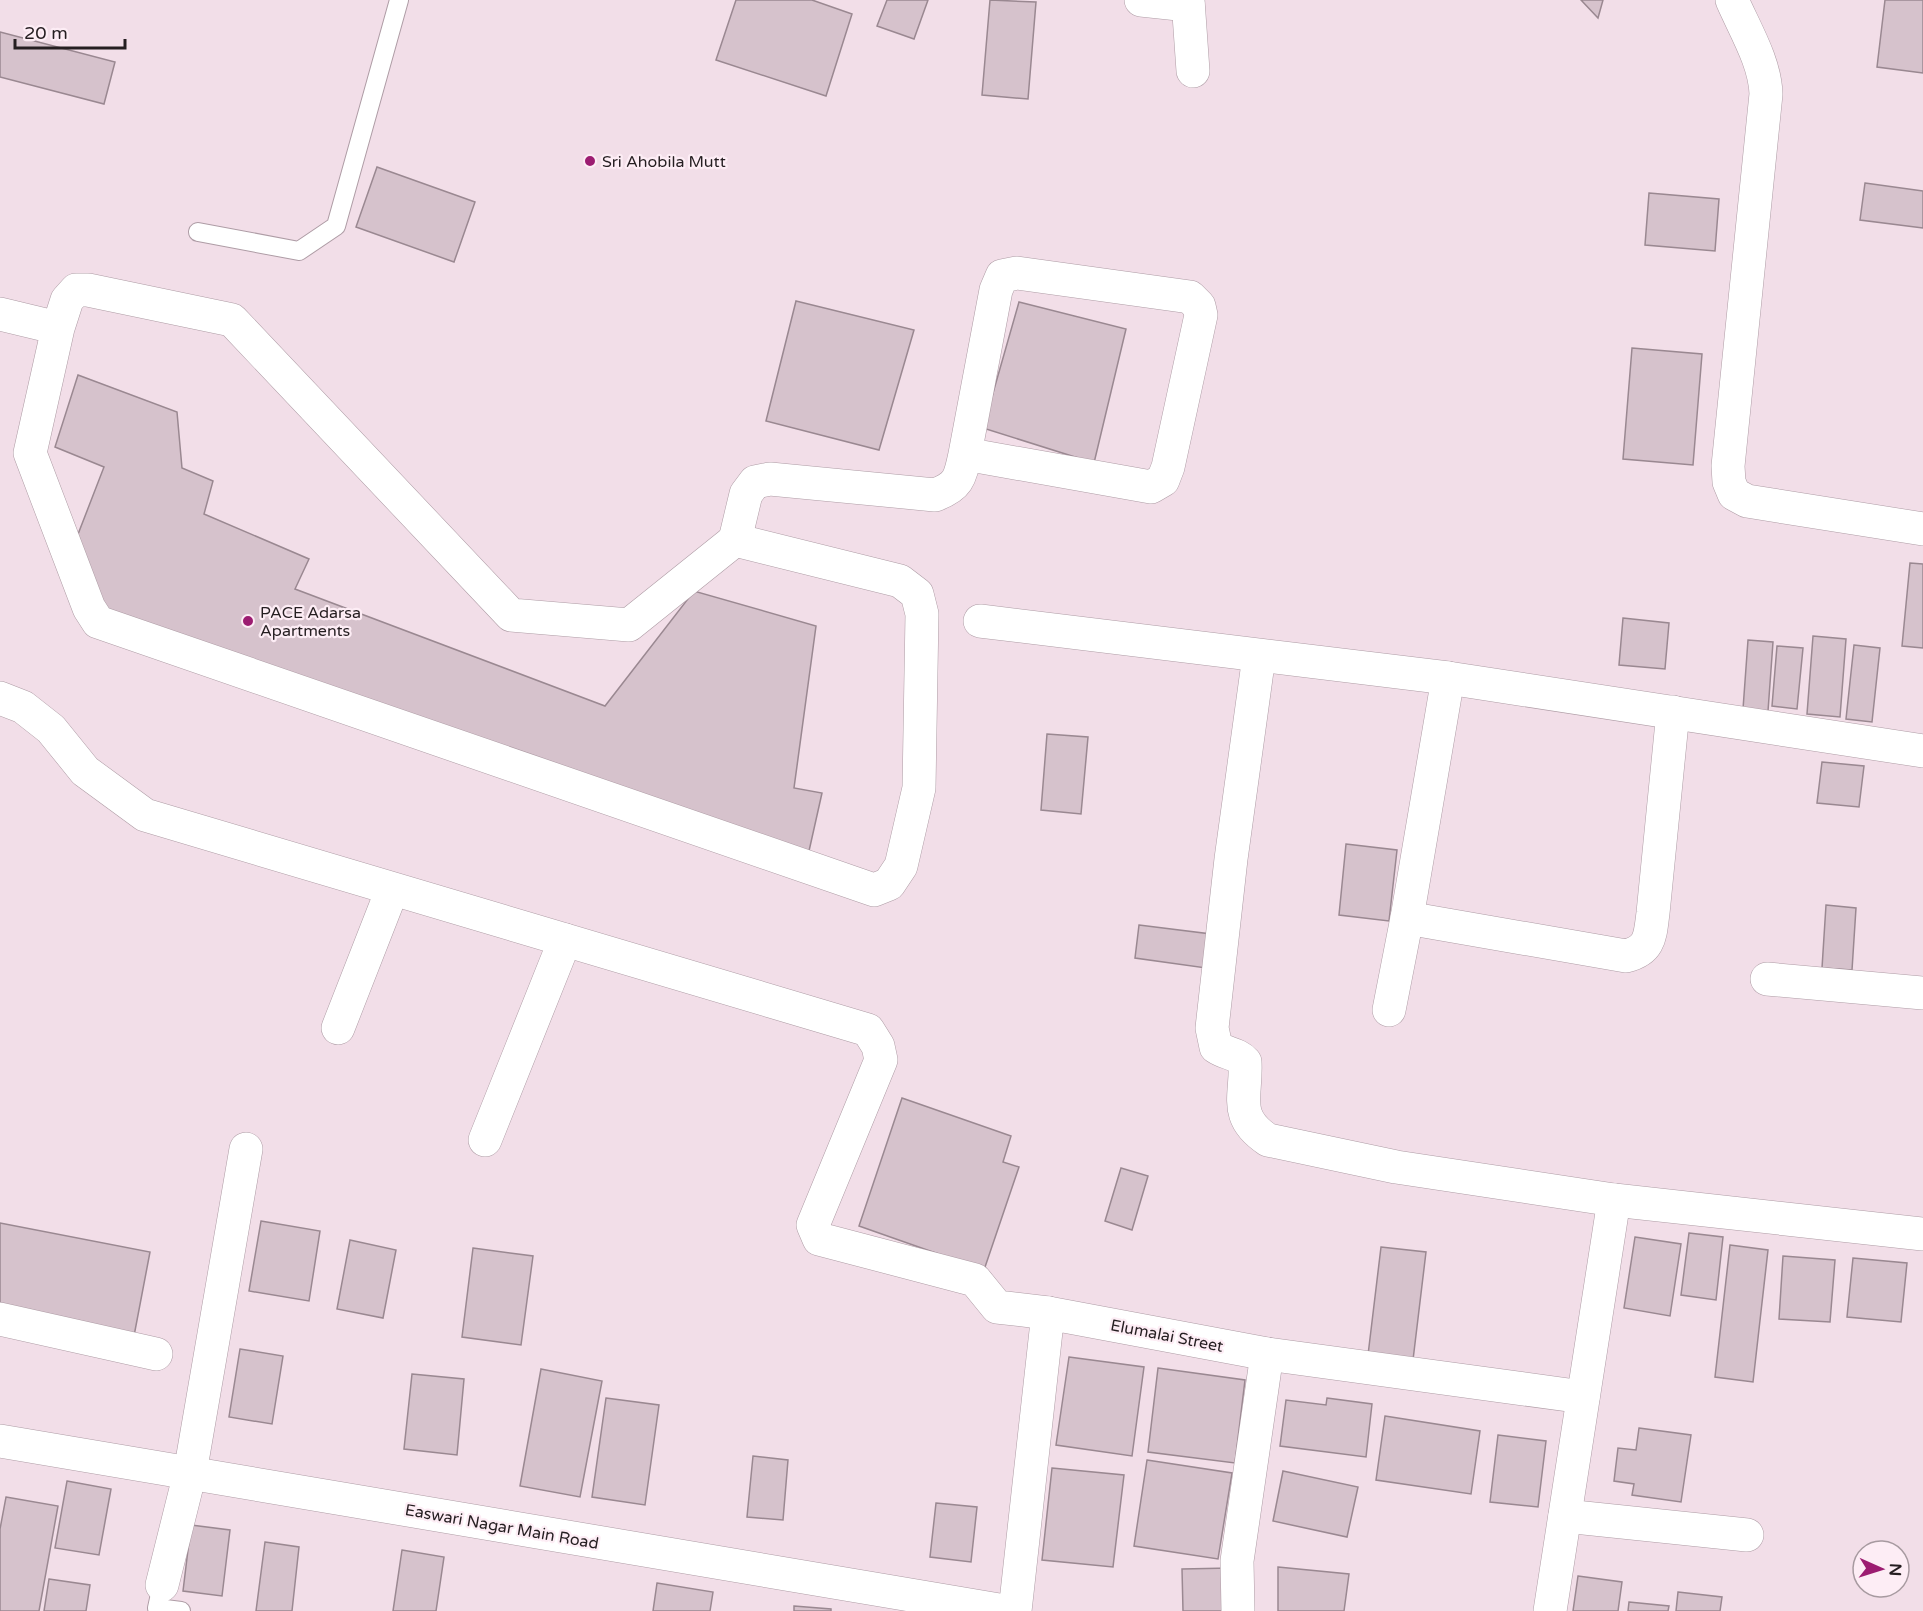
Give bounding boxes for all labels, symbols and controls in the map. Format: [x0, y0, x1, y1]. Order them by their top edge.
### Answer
scale bar [15, 12, 124, 50]
text: 20 m [24, 22, 68, 44]
place label: Sri Ahobila Mutt [602, 152, 726, 172]
marker: Sri Ahobila Mutt [583, 154, 597, 168]
place label: PACE Adarsa Apartments [260, 603, 361, 641]
marker: PACE Adarsa Apartments [241, 614, 255, 628]
street label: Elumalai Street [1109, 1315, 1225, 1357]
street label: Easwari Nagar Main Road [403, 1500, 600, 1554]
north arrow [1851, 1539, 1911, 1599]
text: N [1885, 1563, 1905, 1577]

